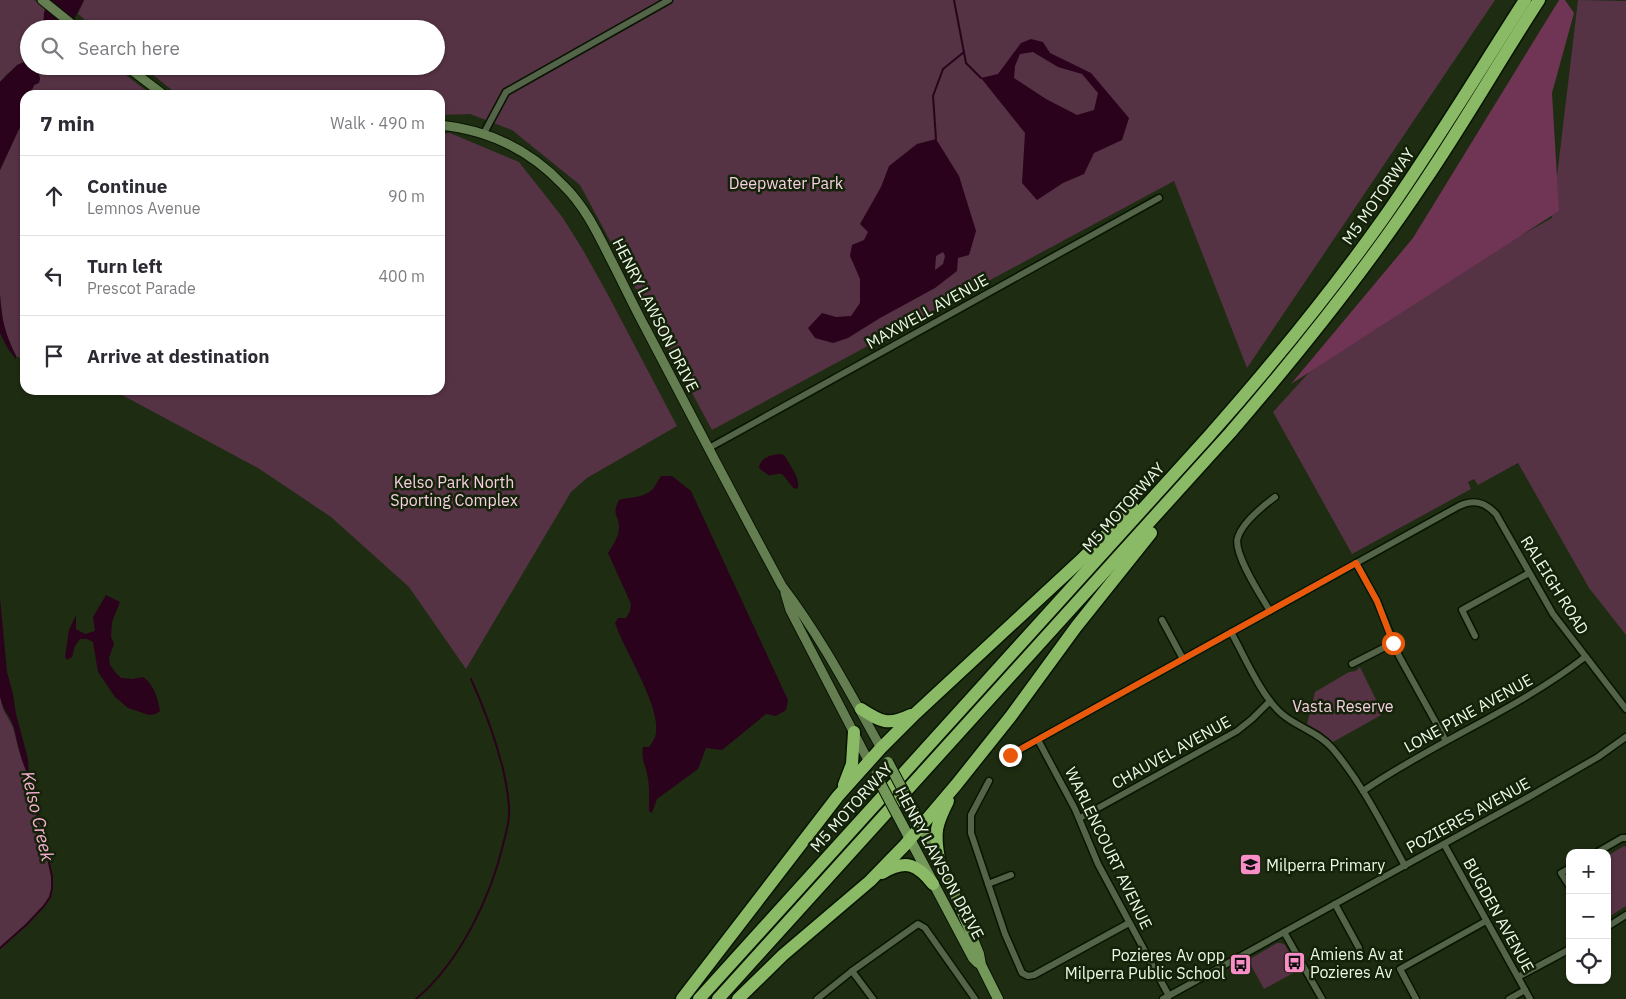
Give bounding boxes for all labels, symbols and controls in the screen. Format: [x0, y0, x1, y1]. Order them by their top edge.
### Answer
search box [20, 20, 445, 75]
icon: search [38, 34, 66, 62]
text: Search here [78, 36, 180, 60]
text: 7 min [40, 109, 95, 137]
text: Walk · 490 m [330, 113, 425, 133]
street label: M5 MOTORWAY [1337, 143, 1419, 248]
park label: Deepwater Park [729, 173, 844, 193]
text: Continue [87, 174, 167, 198]
icon: ahead [40, 182, 68, 210]
text: 90 m [388, 186, 425, 206]
text: Lemnos Avenue [87, 198, 201, 218]
street label: HENRY LAWSON DRIVE [609, 235, 703, 395]
text: Turn left [87, 254, 163, 278]
icon: left [40, 262, 68, 290]
text: 400 m [378, 266, 425, 286]
street label: MAXWELL AVENUE [862, 269, 992, 353]
text: Prescot Parade [87, 278, 196, 298]
icon: arrive [40, 342, 68, 370]
text: Arrive at destination [87, 344, 270, 368]
street label: M5 MOTORWAY [1078, 458, 1169, 556]
park label: Kelso Park North Sporting Complex [390, 472, 518, 510]
street label: RALEIGH ROAD [1517, 532, 1593, 638]
route start [1382, 632, 1405, 655]
street label: LONE PINE AVENUE [1400, 669, 1536, 757]
park label: Vasta Reserve [1292, 696, 1394, 716]
street label: CHAUVEL AVENUE [1108, 711, 1234, 793]
route end [999, 744, 1022, 767]
street label: M5 MOTORWAY [806, 758, 897, 856]
street label: WARLENCOURT AVENUE [1061, 764, 1157, 932]
water label: Kelso Creek [16, 769, 60, 864]
street label: POZIERES AVENUE [1403, 773, 1533, 857]
street label: HENRY LAWSON DRIVE [891, 783, 989, 943]
map controls [1566, 849, 1611, 984]
button: + [1566, 849, 1611, 894]
school or university icon: Milperra Primary [1238, 853, 1262, 877]
street label: BUGDEN AVENUE [1459, 854, 1539, 976]
place label: Milperra Primary [1266, 855, 1385, 875]
button: − [1566, 894, 1611, 939]
button: locate [1566, 939, 1611, 984]
place label: Amiens Av at Pozieres Av [1310, 944, 1403, 982]
place label: Pozieres Av opp Milperra Public School [1065, 945, 1225, 983]
bus stop icon: Amiens Av at Pozieres Av [1282, 951, 1306, 975]
bus stop icon: Pozieres Av opp Milperra Public School [1229, 952, 1253, 976]

